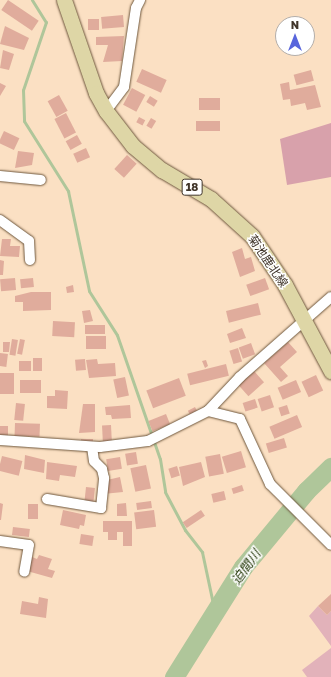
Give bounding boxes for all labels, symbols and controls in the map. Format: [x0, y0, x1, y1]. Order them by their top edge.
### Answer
north arrow [275, 16, 315, 56]
text: N [291, 18, 299, 31]
road number: 18 [181, 178, 203, 196]
street label: 菊池鹿北線 [245, 232, 291, 290]
water label: 迫間川 [228, 547, 264, 587]

